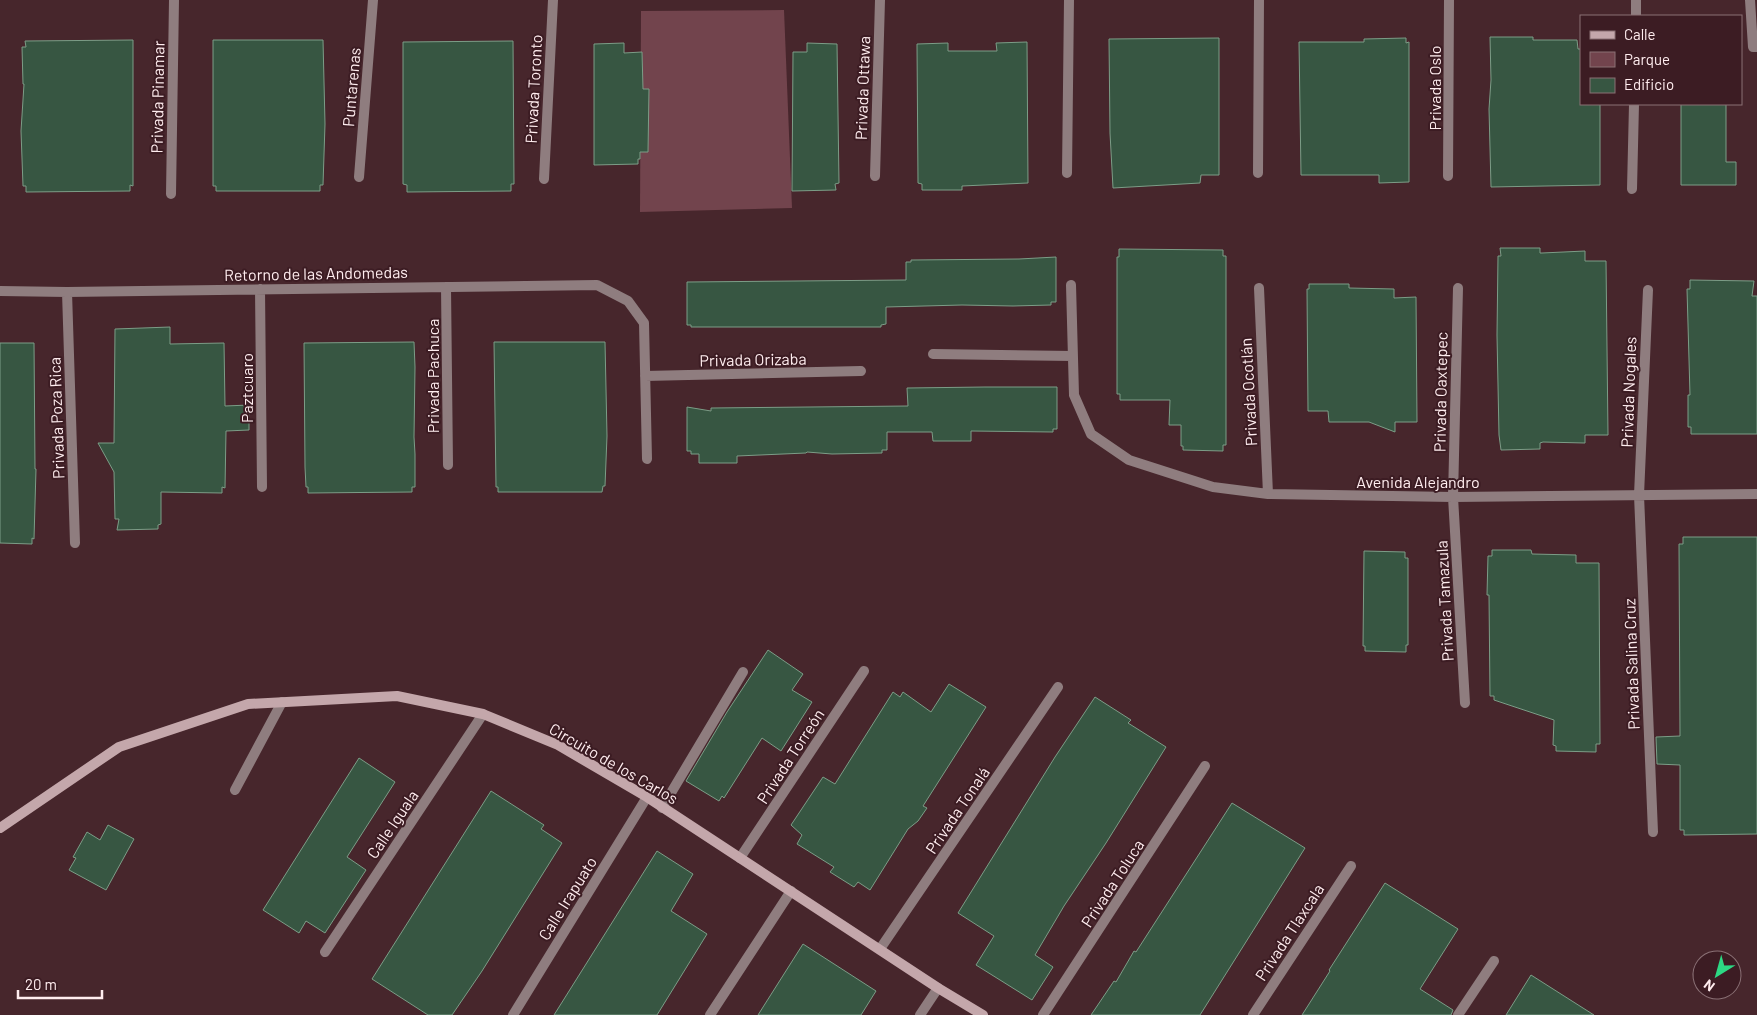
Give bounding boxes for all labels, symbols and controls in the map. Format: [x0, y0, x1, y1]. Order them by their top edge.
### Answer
legend [1580, 15, 1742, 105]
text: Calle [1624, 25, 1656, 43]
street label: Privada Toronto [521, 34, 545, 144]
street label: Privada Ottawa [851, 36, 873, 140]
street label: Privada Pinamar [147, 40, 167, 154]
street label: Privada Oslo [1425, 45, 1444, 131]
street label: Puntarenas [338, 47, 364, 127]
text: Parque [1624, 50, 1670, 68]
text: Edificio [1624, 75, 1674, 93]
street label: Retorno de las Andomedas [224, 262, 408, 284]
street label: Privada Pachuca [423, 319, 442, 433]
street label: Privada Oaxtepec [1429, 332, 1451, 452]
street label: Privada Nogales [1617, 336, 1639, 448]
street label: Privada Ocotlán [1236, 337, 1260, 447]
street label: Privada Orizaba [699, 349, 807, 369]
street label: Paztcuaro [237, 353, 256, 423]
street label: Privada Poza Rica [44, 357, 68, 479]
street label: Avenida Alejandro [1356, 472, 1480, 491]
street label: Privada Tamazula [1431, 540, 1457, 662]
street label: Privada Salina Cruz [1619, 598, 1643, 730]
street label: Privada Torreón [752, 705, 828, 807]
street label: Circuito de los Carlos [546, 718, 682, 808]
street label: Privada Tonalá [921, 763, 993, 857]
street label: Calle Iguala [362, 786, 422, 862]
street label: Privada Toluca [1077, 836, 1147, 930]
street label: Calle Irapuato [534, 853, 600, 943]
street label: Privada Tlaxcala [1251, 880, 1327, 984]
north arrow [1692, 950, 1742, 1000]
scale bar [18, 968, 101, 1000]
text: 20 m [25, 975, 57, 993]
text: N [1700, 976, 1718, 995]

